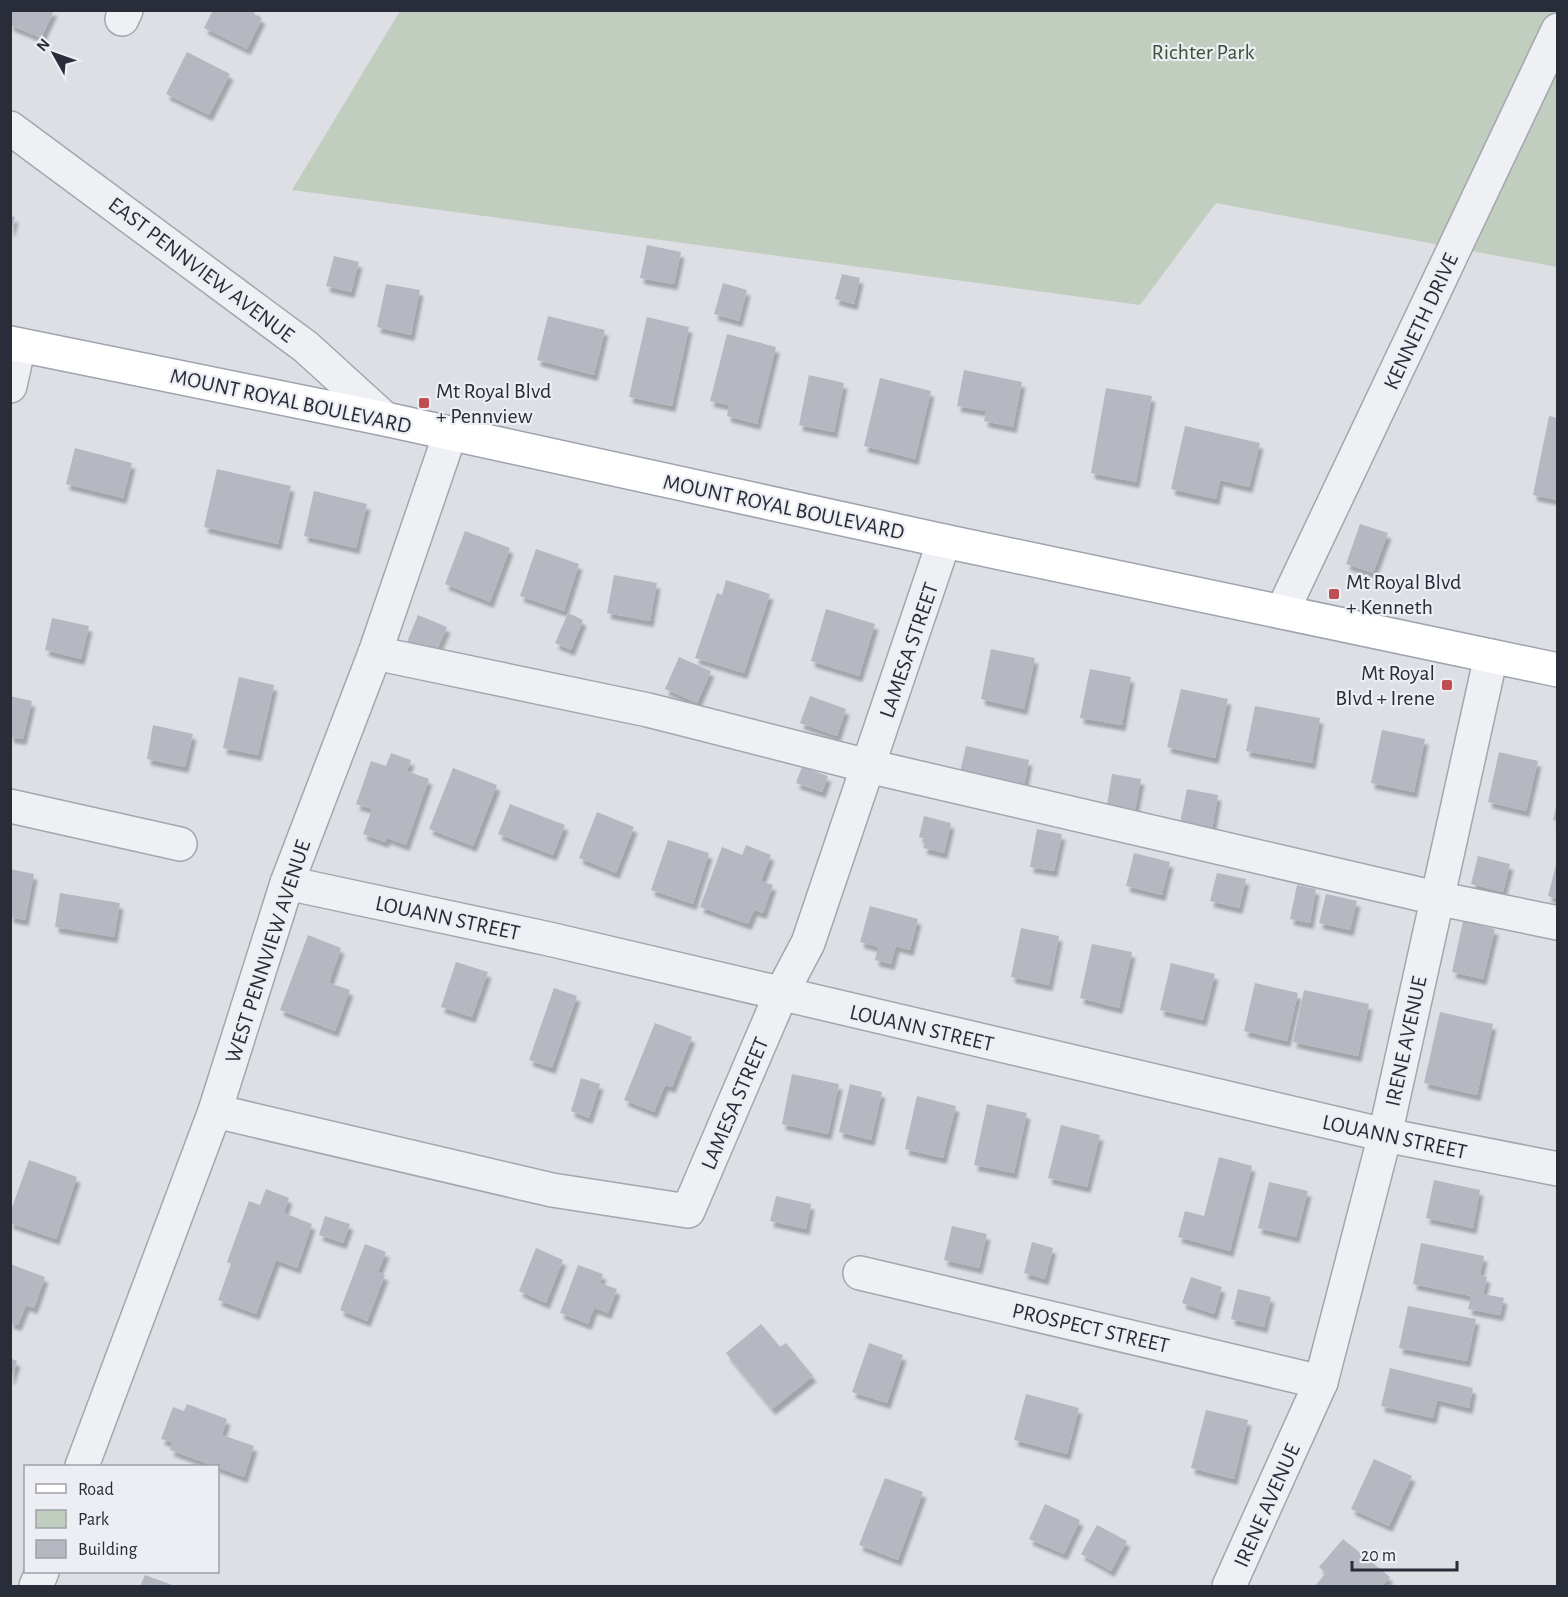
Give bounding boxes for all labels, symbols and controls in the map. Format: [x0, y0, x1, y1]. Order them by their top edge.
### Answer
north arrow [24, 24, 84, 84]
text: N [34, 36, 53, 54]
park label: Richter Park [1151, 41, 1255, 63]
street label: EAST PENNVIEW AVENUE [104, 193, 299, 347]
street label: KENNETH DRIVE [1380, 249, 1462, 393]
street label: MOUNT ROYAL BOULEVARD [168, 365, 413, 437]
place label: Mt Royal Blvd + Pennview [436, 380, 551, 427]
marker: Mt Royal Blvd + Pennview [417, 396, 431, 410]
street label: MOUNT ROYAL BOULEVARD [661, 471, 906, 543]
place label: Mt Royal Blvd + Kenneth [1346, 571, 1461, 618]
street label: LAMESA STREET [875, 580, 942, 721]
marker: Mt Royal Blvd + Kenneth [1327, 587, 1341, 601]
place label: Mt Royal Blvd + Irene [1335, 662, 1435, 709]
marker: Mt Royal Blvd + Irene [1440, 678, 1454, 692]
street label: WEST PENNVIEW AVENUE [221, 837, 315, 1066]
street label: LOUANN STREET [374, 892, 522, 944]
street label: IRENE AVENUE [1381, 974, 1431, 1108]
street label: LOUANN STREET [848, 1001, 996, 1055]
street label: LAMESA STREET [697, 1034, 773, 1173]
street label: LOUANN STREET [1321, 1111, 1469, 1163]
street label: PROSPECT STREET [1010, 1299, 1172, 1357]
street label: IRENE AVENUE [1230, 1440, 1304, 1570]
legend [24, 1465, 219, 1573]
text: Road [78, 1481, 114, 1499]
text: Park [78, 1511, 110, 1529]
scale bar [1352, 1534, 1457, 1572]
text: Building [78, 1541, 138, 1559]
text: 20 m [1361, 1547, 1396, 1565]

